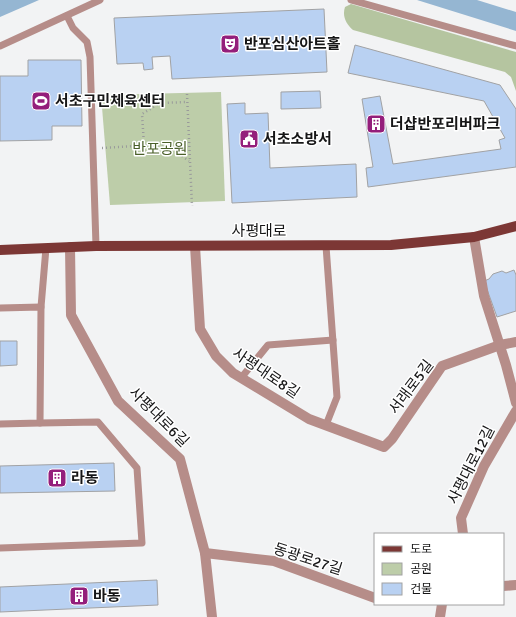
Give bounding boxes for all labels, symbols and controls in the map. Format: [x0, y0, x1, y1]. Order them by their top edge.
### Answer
theatre icon: 반포심산아트홀 [219, 33, 241, 55]
place label: 반포심산아트홀 [244, 35, 341, 53]
sports icon: 서초구민체육센터 [30, 90, 52, 112]
place label: 서초구민체육센터 [55, 92, 165, 110]
building icon: 더샵반포리버파크 [365, 113, 387, 135]
place label: 더샵반포리버파크 [390, 115, 501, 133]
public building icon: 서초소방서 [238, 128, 260, 150]
place label: 서초소방서 [263, 130, 332, 148]
park label: 반포공원 [132, 140, 188, 158]
street label: 사평대로 [231, 222, 287, 240]
street label: 사평대로8길 [229, 344, 303, 402]
street label: 서래로5길 [385, 356, 437, 418]
street label: 사평대로6길 [125, 383, 193, 451]
street label: 사평대로12길 [444, 423, 498, 507]
building icon: 라동 [46, 467, 68, 489]
place label: 라동 [71, 469, 99, 487]
legend [374, 533, 504, 605]
street label: 동광로27길 [271, 539, 345, 579]
text: 도로 [410, 542, 432, 557]
text: 공원 [410, 562, 432, 577]
text: 건물 [410, 582, 432, 597]
building icon: 바동 [68, 585, 90, 607]
place label: 바동 [93, 587, 121, 605]

